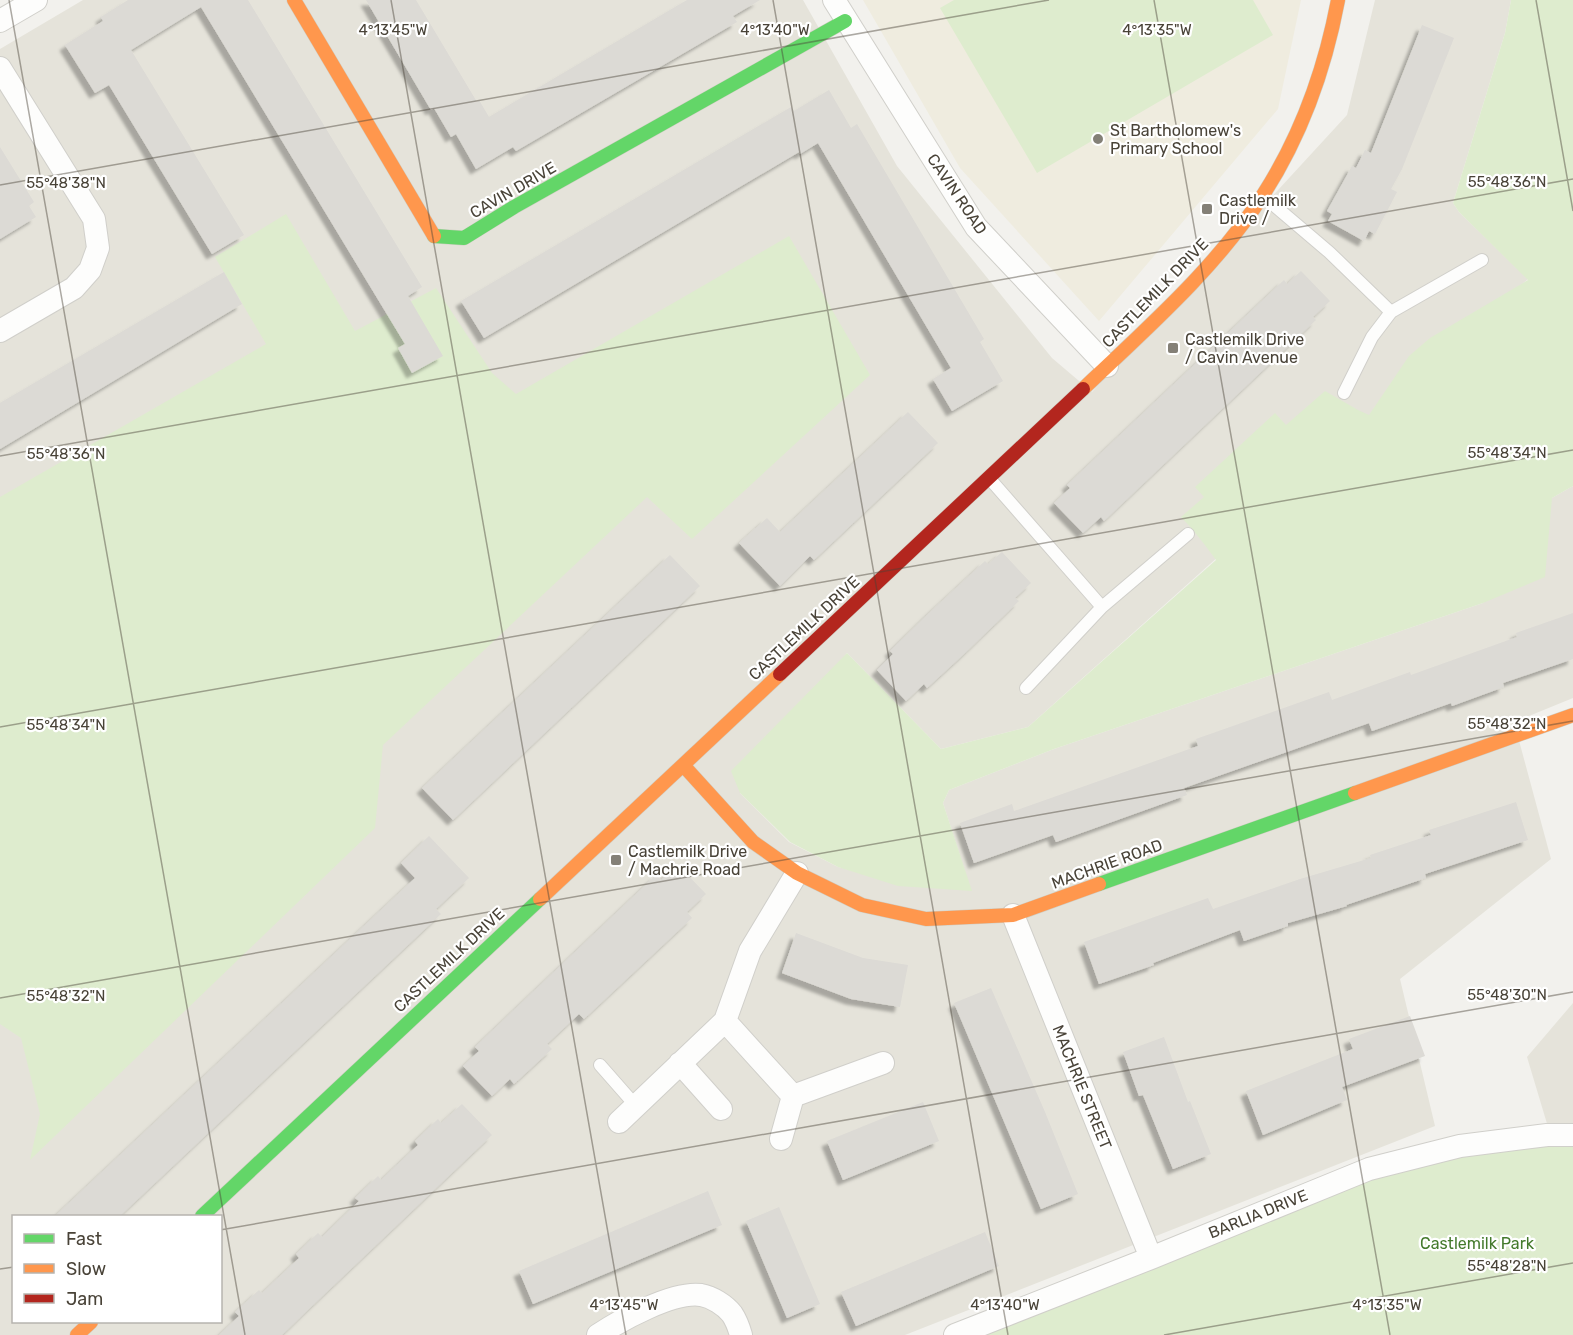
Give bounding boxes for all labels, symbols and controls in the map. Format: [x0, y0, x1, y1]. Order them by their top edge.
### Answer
text: 4°13'45"W [359, 21, 427, 39]
text: 4°13'40"W [740, 21, 810, 39]
text: 4°13'35"W [1122, 21, 1192, 39]
place label: St Bartholomew's Primary School [1110, 121, 1241, 158]
marker: St Bartholomew's Primary School [1091, 132, 1105, 146]
street label: CAVIN ROAD [923, 150, 991, 238]
street label: CAVIN DRIVE [466, 158, 560, 222]
text: 55°48'36"N [1468, 173, 1546, 191]
text: 55°48'38"N [26, 174, 106, 192]
place label: Castlemilk Drive / [1219, 191, 1297, 228]
marker: Castlemilk Drive / [1200, 202, 1214, 216]
street label: CASTLEMILK DRIVE [1098, 234, 1212, 352]
place label: Castlemilk Drive / Cavin Avenue [1185, 330, 1304, 367]
marker: Castlemilk Drive / Cavin Avenue [1166, 341, 1180, 355]
text: 55°48'34"N [1467, 444, 1547, 462]
text: 55°48'36"N [27, 445, 105, 463]
street label: CASTLEMILK DRIVE [745, 572, 863, 684]
text: 55°48'32"N [1468, 715, 1546, 733]
text: 55°48'34"N [26, 716, 106, 734]
street label: MACHRIE ROAD [1049, 835, 1165, 893]
place label: Castlemilk Drive / Machrie Road [628, 842, 747, 879]
marker: Castlemilk Drive / Machrie Road [609, 853, 623, 867]
street label: CASTLEMILK DRIVE [390, 904, 508, 1016]
text: 55°48'30"N [1467, 986, 1547, 1004]
text: 55°48'32"N [27, 987, 105, 1005]
street label: MACHRIE STREET [1048, 1022, 1116, 1152]
street label: BARLIA DRIVE [1206, 1185, 1310, 1243]
legend [12, 1215, 222, 1323]
text: Fast [66, 1228, 102, 1250]
park label: Castlemilk Park [1420, 1234, 1535, 1253]
text: 55°48'28"N [1467, 1257, 1547, 1275]
text: Slow [66, 1258, 106, 1280]
text: Jam [66, 1288, 103, 1310]
text: 4°13'45"W [590, 1296, 658, 1314]
text: 4°13'40"W [970, 1296, 1040, 1314]
text: 4°13'35"W [1352, 1296, 1422, 1314]

